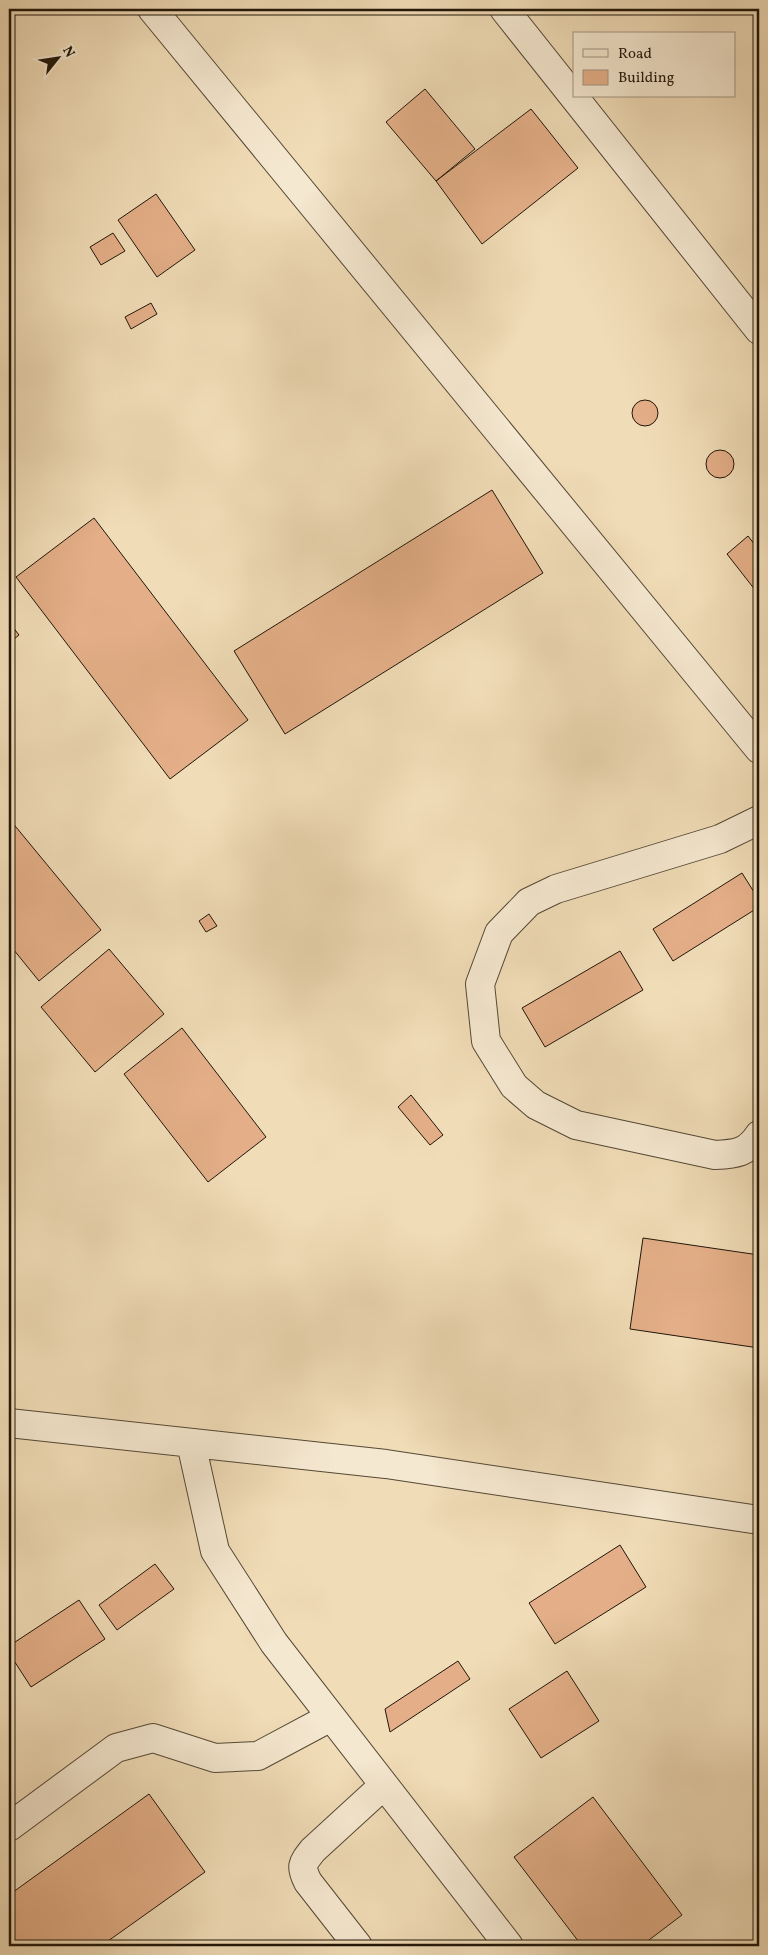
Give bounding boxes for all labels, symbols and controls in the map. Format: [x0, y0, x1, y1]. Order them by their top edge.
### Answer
north arrow [32, 32, 82, 82]
legend [573, 32, 736, 98]
text: N [57, 43, 79, 61]
text: Road [618, 44, 652, 65]
text: Building [618, 68, 675, 89]

